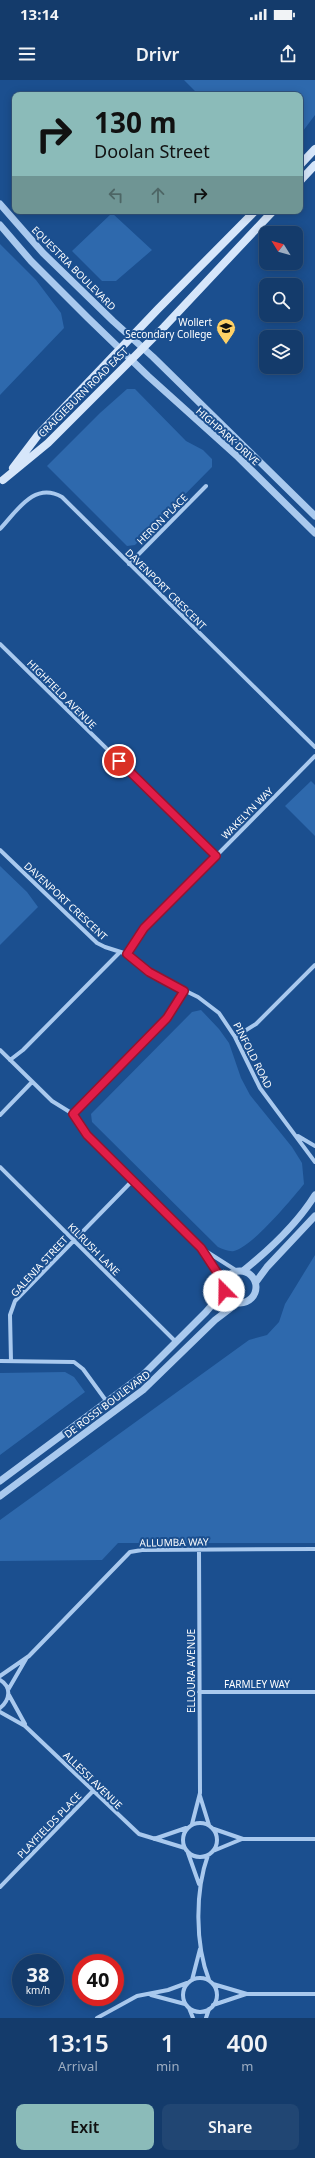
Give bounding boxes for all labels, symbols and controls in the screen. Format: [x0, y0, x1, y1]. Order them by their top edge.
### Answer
text: 13:14 [20, 4, 59, 24]
text: Drivr [136, 42, 179, 66]
icon: menu [16, 43, 38, 65]
icon: share [277, 43, 299, 65]
text: 130 m [94, 103, 177, 141]
icon: right [28, 108, 80, 160]
text: Doolan Street [94, 139, 210, 163]
icon: left [105, 184, 127, 206]
icon: ahead [147, 184, 169, 206]
icon: right [189, 184, 211, 206]
street label: EQUESTRIA BOULEVARD [29, 223, 119, 313]
north arrow [259, 226, 303, 270]
map controls [259, 226, 303, 374]
button: search [259, 278, 303, 322]
place label: Wollert Secondary College [125, 315, 212, 341]
school or university icon: Wollert Secondary College [215, 317, 237, 345]
button: layers [259, 330, 303, 374]
street label: CRAIGIEBURN ROAD EAST [35, 344, 131, 440]
street label: HIGHPARK DRIVE [193, 404, 263, 468]
street label: HERON PLACE [134, 491, 190, 547]
street label: DAVENPORT CRESCENT [122, 545, 210, 633]
street label: HIGHFIELD AVENUE [24, 656, 100, 732]
pin [102, 744, 136, 778]
icon: arrive [108, 750, 130, 772]
street label: WAKELYN WAY [218, 784, 276, 842]
street label: DAVENPORT CRESCENT [21, 859, 111, 944]
street label: PINFOLD ROAD [230, 1019, 276, 1091]
street label: KILRUSH LANE [65, 1220, 123, 1278]
street label: GALENIA STREET [7, 1232, 71, 1299]
position arrow [203, 1270, 245, 1312]
street label: DE ROSSI BOULEVARD [61, 1367, 153, 1441]
street label: ALLUMBA WAY [139, 1534, 209, 1550]
street label: ELLOURA AVENUE [184, 1629, 198, 1713]
street label: FARMLEY WAY [224, 1677, 290, 1691]
street label: ALLESSI AVENUE [60, 1748, 126, 1812]
street label: PLAYFIELDS PLACE [14, 1789, 84, 1861]
speed limit sign: 40 [72, 1954, 124, 2006]
text: 38 [27, 1961, 49, 1988]
text: km/h [26, 1983, 50, 1997]
text: 13:15 [47, 2026, 109, 2059]
text: 1 [161, 2026, 175, 2059]
text: 400 [227, 2026, 268, 2059]
text: Arrival [58, 2057, 98, 2075]
text: min [156, 2057, 179, 2075]
text: m [241, 2057, 253, 2075]
button: Exit [16, 2104, 154, 2150]
button: Share [162, 2104, 299, 2150]

